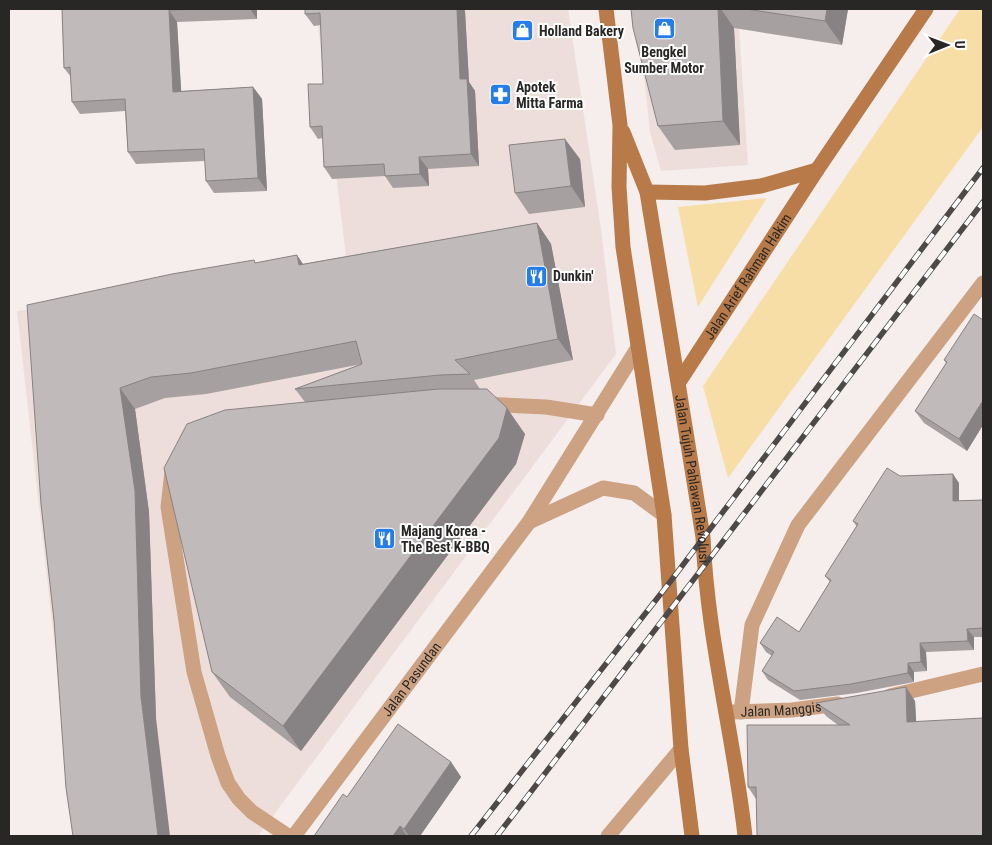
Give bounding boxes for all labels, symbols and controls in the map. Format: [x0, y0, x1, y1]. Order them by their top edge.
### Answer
shop icon: Bengkel Sumber Motor [652, 17, 676, 41]
shop icon: Holland Bakery [511, 19, 535, 43]
north arrow [922, 20, 972, 70]
place label: Holland Bakery [539, 23, 625, 39]
text: U [952, 41, 968, 49]
place label: Bengkel Sumber Motor [624, 44, 704, 76]
place label: Apotek Mitta Farma [516, 79, 584, 111]
pharmacy icon: Apotek Mitta Farma [488, 83, 512, 107]
street label: Jalan Arief Rahman Hakim [701, 210, 795, 342]
restaurant icon: Dunkin' [525, 264, 549, 288]
place label: Dunkin' [553, 268, 594, 284]
street label: Jalan Tujuh Pahlawan Revolusi [672, 393, 712, 563]
place label: Majang Korea - The Best K-BBQ [401, 523, 490, 555]
restaurant icon: Majang Korea - The Best K-BBQ [373, 527, 397, 551]
street label: Jalan Pasundan [379, 639, 444, 719]
street label: Jalan Manggis [740, 698, 822, 720]

